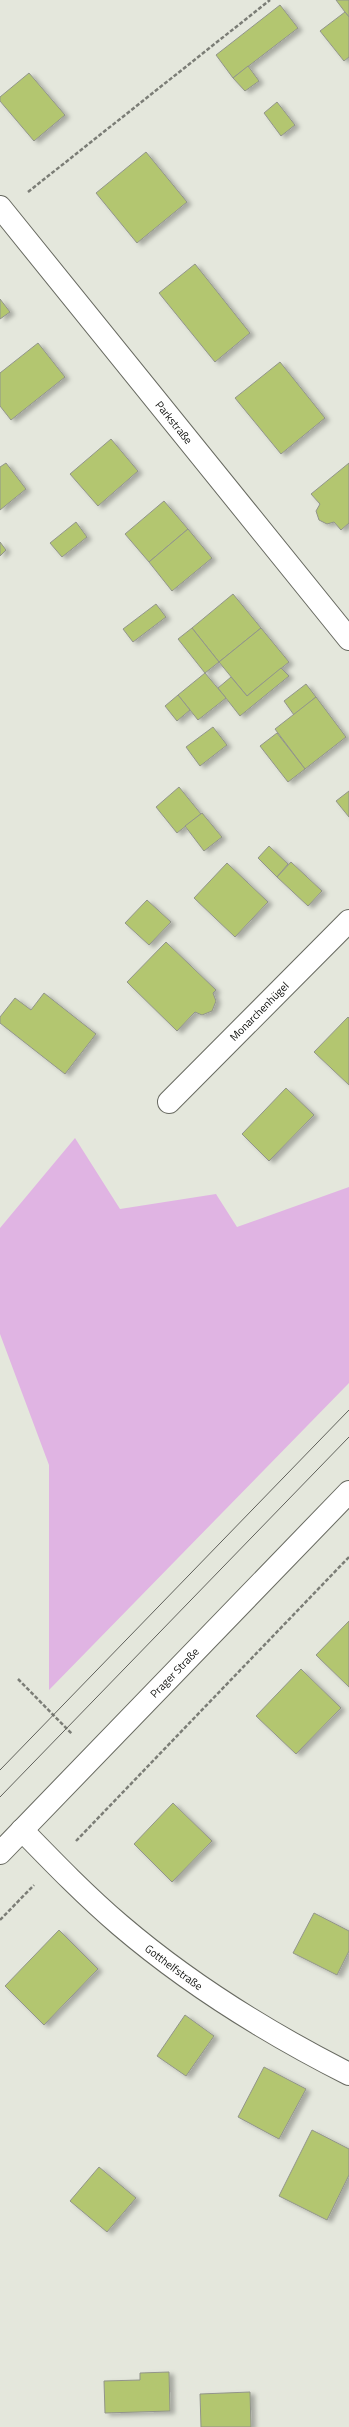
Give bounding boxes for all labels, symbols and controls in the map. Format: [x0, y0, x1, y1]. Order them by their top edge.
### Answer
street label: Parkstraße [152, 397, 197, 448]
street label: Monarchenhügel [226, 978, 292, 1044]
street label: Prager Straße [146, 1644, 203, 1701]
street label: Gotthelfstraße [142, 1941, 206, 1994]

